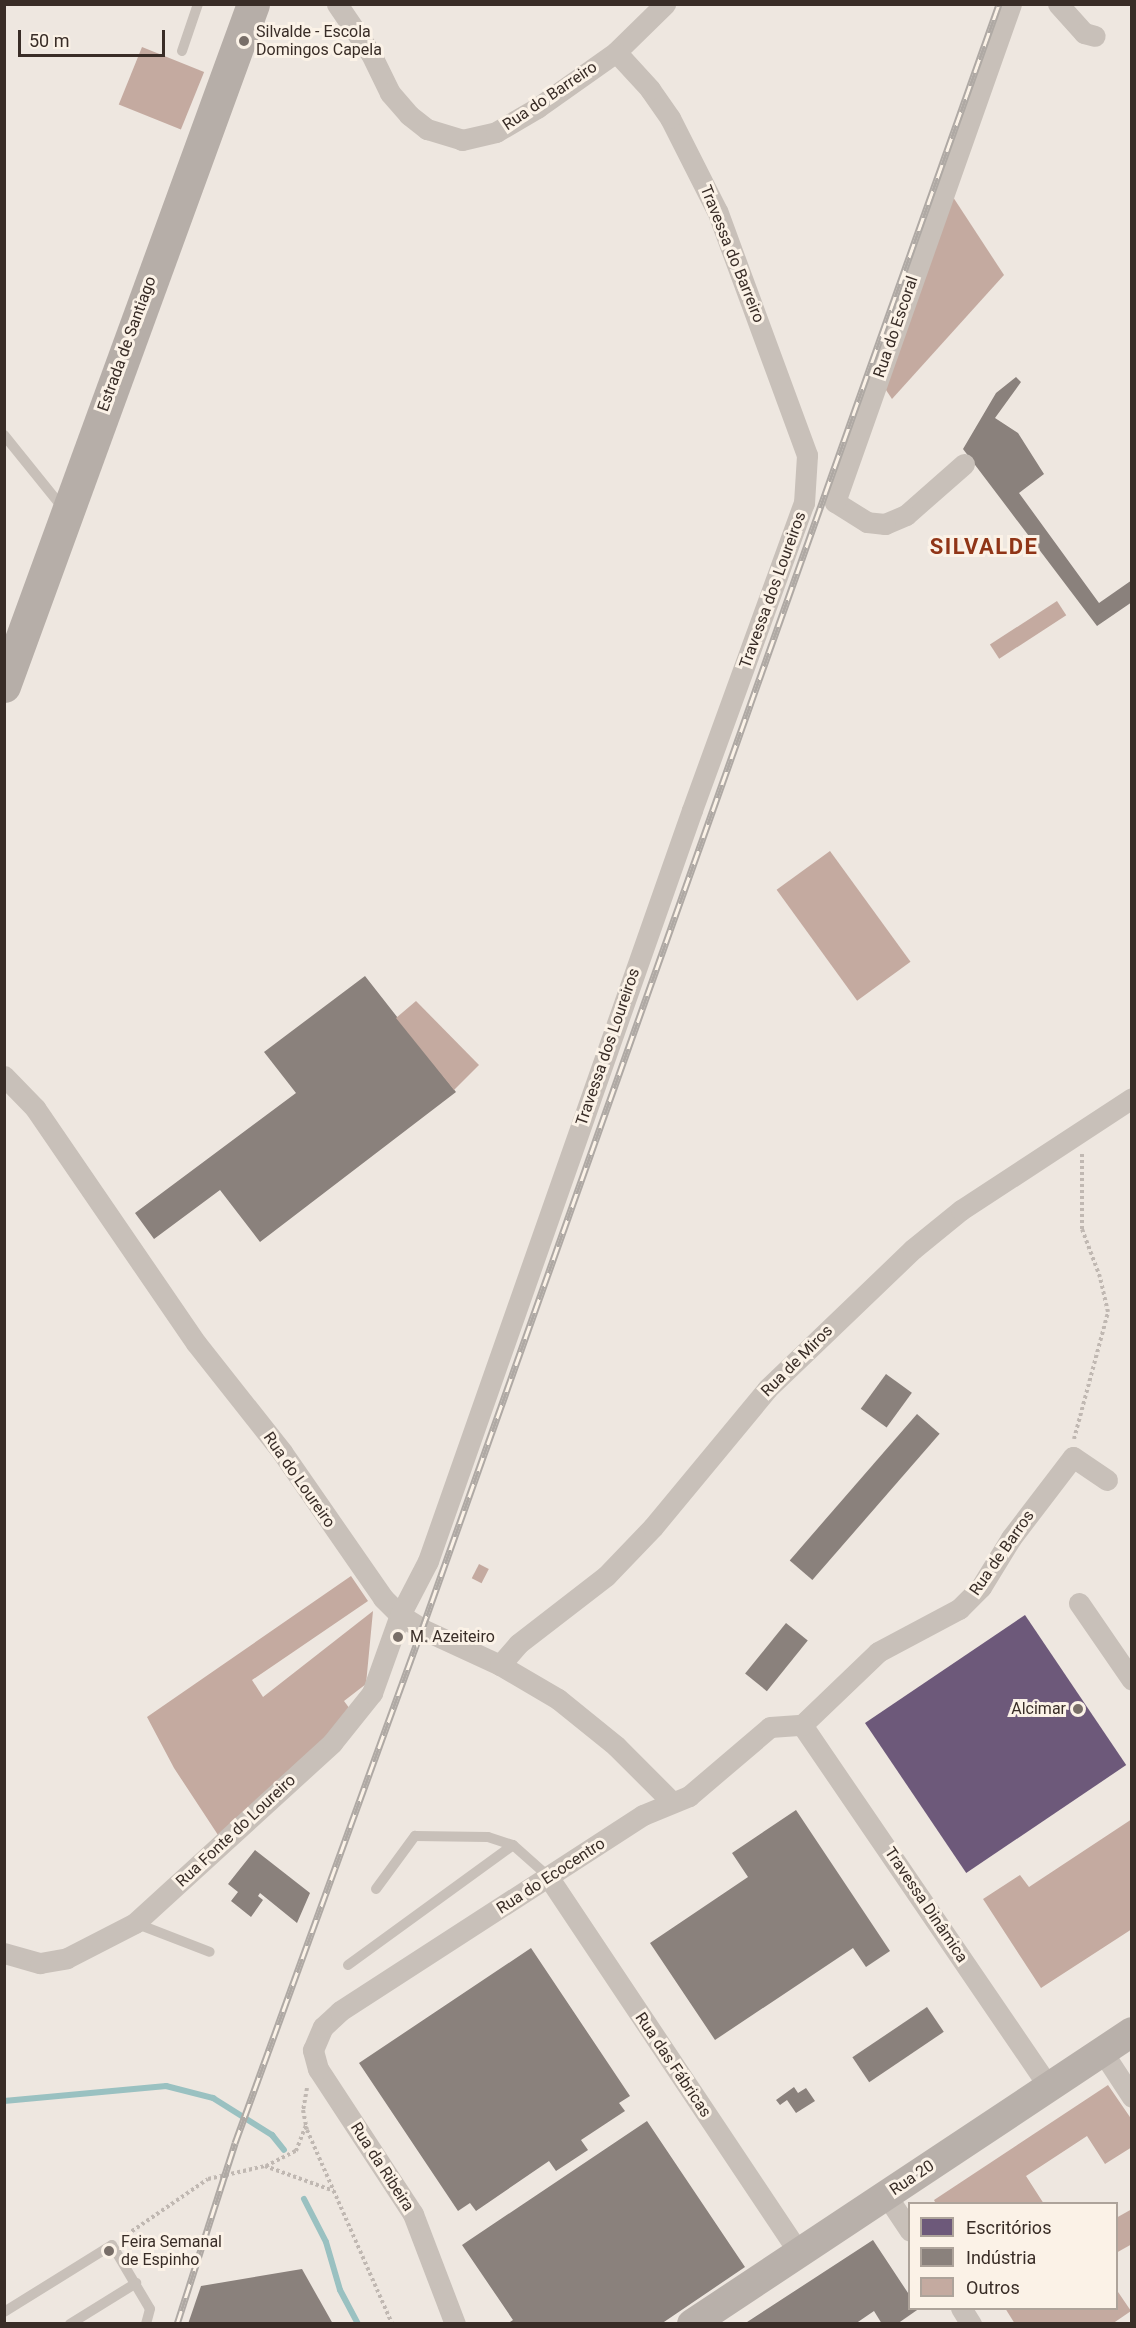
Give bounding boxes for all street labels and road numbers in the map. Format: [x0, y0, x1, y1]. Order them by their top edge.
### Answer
street label: Rua do Barreiro [499, 57, 601, 135]
street label: Travessa do Barreiro [696, 183, 768, 325]
street label: Estrada de Santiago [94, 274, 160, 414]
street label: Rua do Escoral [870, 274, 922, 380]
street label: Travessa dos Loureiros [736, 509, 810, 671]
street label: Travessa dos Loureiros [572, 966, 644, 1128]
street label: Rua de Miros [757, 1321, 837, 1401]
street label: Rua do Loureiro [259, 1429, 339, 1531]
street label: Rua de Barros [966, 1507, 1038, 1599]
street label: Rua Fonte do Loureiro [172, 1771, 300, 1891]
street label: Rua do Ecocentro [493, 1834, 609, 1918]
street label: Travessa Dinâmica [880, 1844, 972, 1966]
street label: Rua das Fábricas [631, 2009, 715, 2121]
street label: Rua da Ribeira [346, 2119, 418, 2215]
street label: Rua 20 [886, 2156, 938, 2200]

